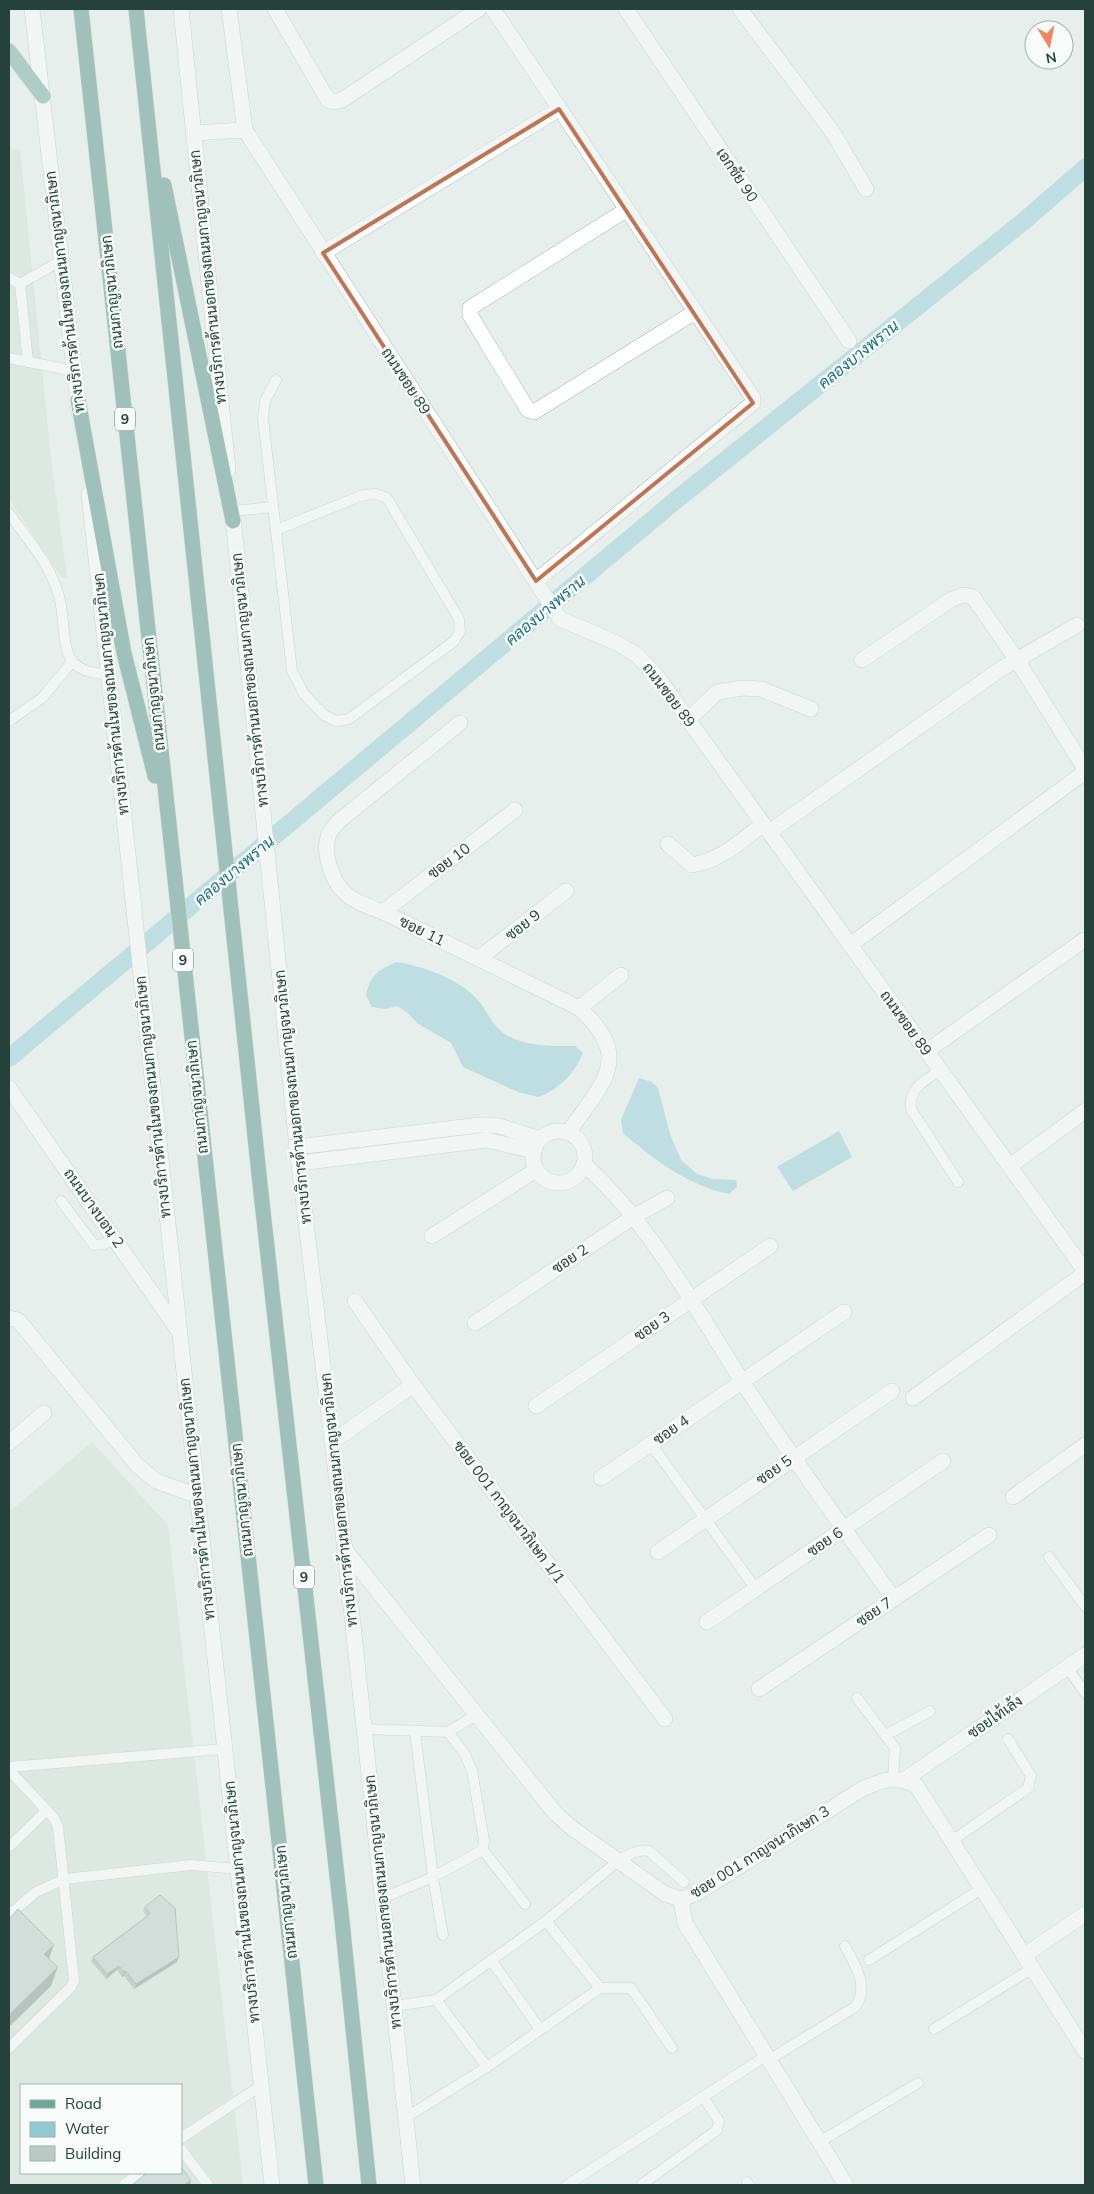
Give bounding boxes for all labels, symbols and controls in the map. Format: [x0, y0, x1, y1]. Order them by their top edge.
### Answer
north arrow [1024, 20, 1074, 70]
text: N [1044, 48, 1058, 68]
street label: เอกชัย 90 [712, 144, 763, 206]
street label: ทางบริการด้านนอกของถนนกาญจนาภิเษก [185, 149, 230, 405]
street label: ทางบริการด้านในของถนนกาญจนาภิเษก [40, 170, 89, 414]
street label: ถนนกาญจนาภิเษก [96, 234, 127, 350]
water label: คลองบางพราน [814, 315, 902, 393]
street label: ถนนซอย 89 [378, 344, 435, 418]
road number: 9 [115, 408, 135, 430]
street label: ทางบริการด้านนอกของถนนกาญจนาภิเษก [227, 552, 272, 808]
water label: คลองบางพราน [501, 571, 589, 649]
street label: ทางบริการด้านในของถนนกาญจนาภิเษก [88, 572, 133, 816]
street label: ถนนกาญจนาภิเษก [138, 636, 169, 752]
street label: ถนนซอย 89 [639, 658, 700, 731]
water label: คลองบางพราน [190, 831, 278, 909]
street label: ซอย 10 [424, 838, 474, 883]
street label: ซอย 9 [501, 905, 544, 944]
street label: ซอย 11 [396, 911, 448, 950]
road number: 9 [173, 948, 193, 972]
street label: ทางบริการด้านนอกของถนนกาญจนาภิเษก [270, 969, 315, 1225]
street label: ทางบริการด้านในของถนนกาญจนาภิเษก [130, 975, 175, 1219]
street label: ถนนซอย 89 [876, 986, 937, 1059]
street label: ถนนกาญจนาภิเษก [181, 1039, 212, 1155]
street label: ถนนบางบอน 2 [60, 1164, 129, 1251]
street label: ซอย 2 [548, 1240, 591, 1278]
street label: ซอย 3 [630, 1306, 673, 1345]
street label: ทางบริการด้านนอกของถนนกาญจนาภิเษก [316, 1372, 361, 1628]
street label: ทางบริการด้านในของถนนกาญจนาภิเษก [174, 1377, 219, 1621]
street label: ซอย 4 [649, 1410, 692, 1449]
street label: ซอย 001 กาญจนาภิเษก 1/1 [449, 1437, 569, 1587]
street label: ถนนกาญจนาภิเษก [226, 1442, 257, 1558]
street label: ซอย 5 [752, 1450, 795, 1489]
street label: ซอย 6 [803, 1523, 846, 1561]
road number: 9 [294, 1565, 314, 1588]
street label: ซอย 7 [852, 1593, 895, 1631]
street label: ซอยไท้เล้ง [964, 1691, 1026, 1742]
street label: ทางบริการด้านนอกของถนนกาญจนาภิเษก [360, 1774, 405, 2030]
street label: ทางบริการด้านในของถนนกาญจนาภิเษก [219, 1780, 264, 2024]
street label: ซอย 001 กาญจนาภิเษก 3 [687, 1801, 833, 1902]
street label: ถนนกาญจนาภิเษก [270, 1844, 301, 1960]
legend [20, 2084, 182, 2174]
text: Road [65, 2094, 102, 2113]
text: Water [65, 2119, 109, 2138]
text: Building [65, 2144, 121, 2163]

